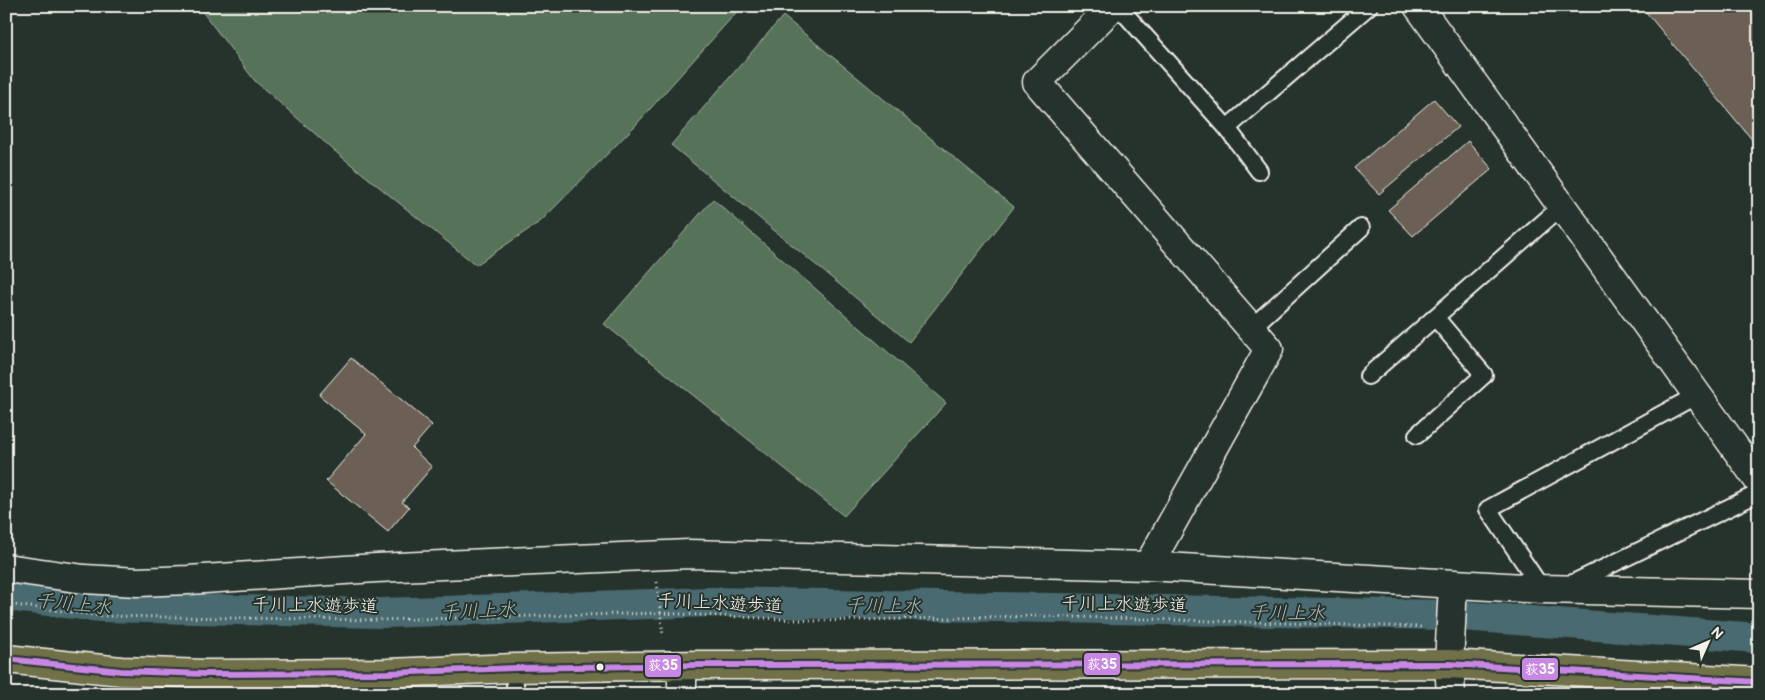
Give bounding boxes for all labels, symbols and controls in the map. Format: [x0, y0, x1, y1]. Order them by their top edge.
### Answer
water label: 千川上水 [34, 589, 112, 620]
street label: 千川上水遊歩道 [657, 590, 783, 617]
street label: 千川上水遊歩道 [1061, 593, 1187, 616]
street label: 千川上水遊歩道 [252, 594, 378, 617]
water label: 千川上水 [845, 594, 921, 619]
water label: 千川上水 [440, 599, 516, 624]
water label: 千川上水 [1249, 601, 1325, 626]
north arrow [1682, 618, 1732, 668]
text: N [1707, 623, 1727, 643]
line badge: 荻35 [1083, 652, 1121, 676]
line badge: 荻35 [644, 654, 682, 678]
text: 荻35 [1087, 656, 1117, 673]
text: 荻35 [648, 657, 678, 674]
line badge: 荻35 [1521, 657, 1559, 681]
text: 荻35 [1525, 661, 1555, 678]
unlabelled marker [595, 662, 605, 672]

